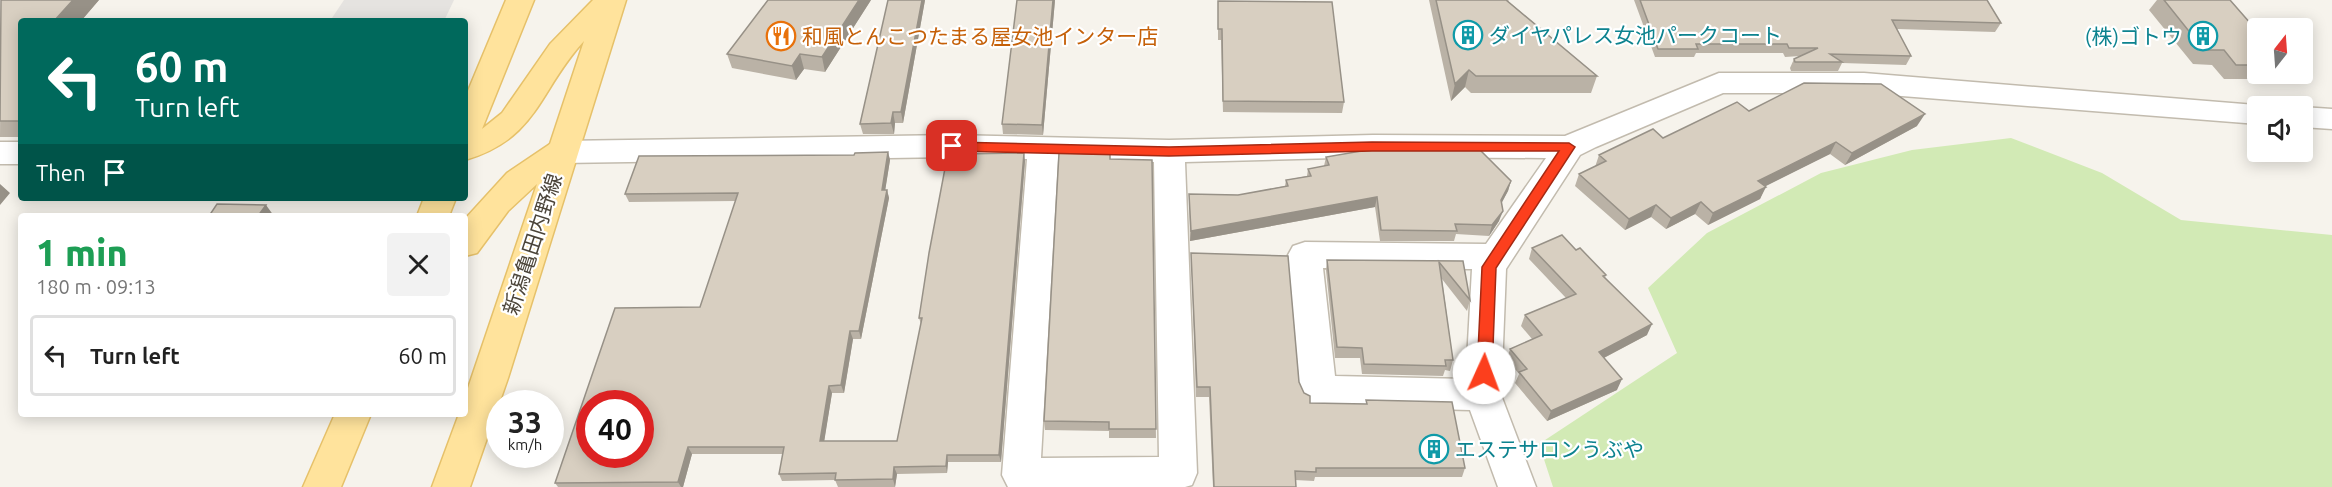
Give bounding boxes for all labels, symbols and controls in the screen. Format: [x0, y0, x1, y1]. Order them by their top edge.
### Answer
north arrow [2247, 18, 2313, 84]
map controls [2247, 18, 2313, 162]
building icon: ダイヤパレス女池パークコート [1452, 19, 1484, 51]
restaurant icon: 和風とんこつたまる屋女池インター店 [765, 20, 797, 52]
building icon: (株)ゴトウ [2187, 20, 2219, 52]
place label: ダイヤパレス女池パークコート [1489, 23, 1782, 47]
place label: 和風とんこつたまる屋女池インター店 [802, 24, 1158, 48]
place label: (株)ゴトウ [2085, 24, 2182, 48]
icon: left [36, 42, 114, 120]
text: 60 m [135, 43, 229, 90]
text: Turn left [135, 92, 239, 122]
button: sound [2247, 96, 2313, 162]
pin [926, 120, 977, 171]
icon: arrive [935, 129, 968, 162]
icon: arrive [98, 156, 131, 189]
text: Then [36, 160, 86, 185]
street label: 新潟亀田内野線 [498, 170, 566, 318]
text: 1 min [36, 232, 128, 273]
button: close [387, 233, 450, 296]
text: 180 m · 09:13 [36, 275, 156, 298]
icon: left [39, 339, 72, 372]
position arrow [1452, 341, 1516, 405]
text: Turn left [90, 343, 180, 368]
text: 60 m [398, 343, 447, 368]
speed limit sign: 40 [576, 390, 654, 468]
text: 33 [508, 405, 542, 439]
building icon: エステサロンうぶや [1418, 433, 1450, 465]
text: km/h [508, 436, 542, 453]
place label: エステサロンうぶや [1455, 437, 1644, 461]

